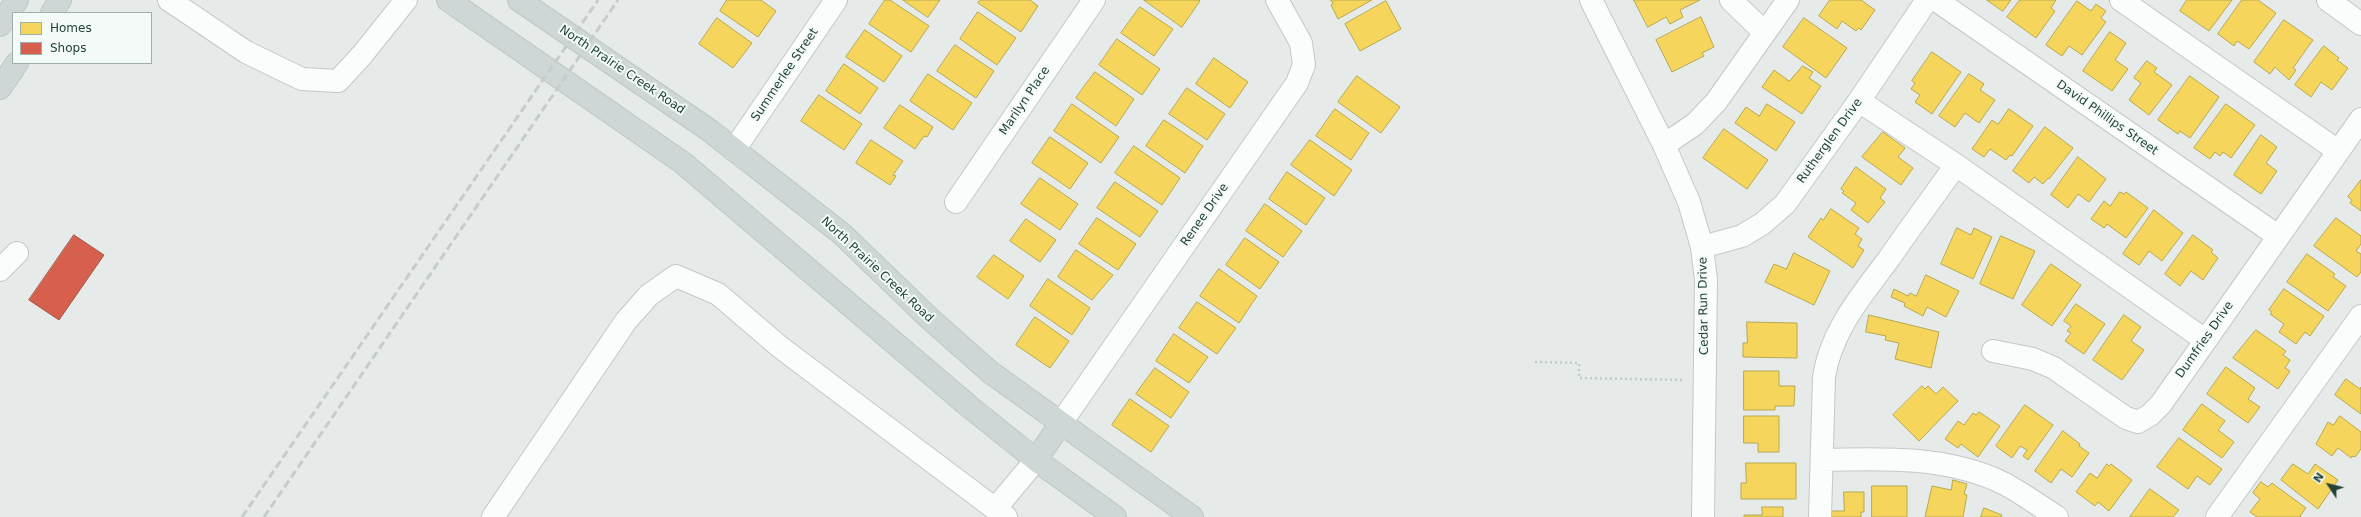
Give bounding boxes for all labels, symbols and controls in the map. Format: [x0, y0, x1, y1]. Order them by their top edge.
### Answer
legend [12, 12, 152, 64]
text: Homes [50, 21, 92, 35]
street label: North Prairie Creek Road [557, 23, 687, 117]
street label: Summerlee Street [748, 26, 822, 124]
text: Shops [50, 41, 86, 55]
street label: Marilyn Place [997, 64, 1053, 138]
street label: David Phillips Street [2053, 77, 2161, 159]
street label: Rutherglen Drive [1794, 96, 1866, 186]
street label: Renee Drive [1178, 181, 1232, 249]
street label: North Prairie Creek Road [818, 214, 936, 326]
street label: Cedar Run Drive [1696, 257, 1712, 355]
street label: Dumfries Drive [2173, 299, 2237, 381]
north arrow [2309, 465, 2349, 505]
text: N [2311, 470, 2327, 485]

